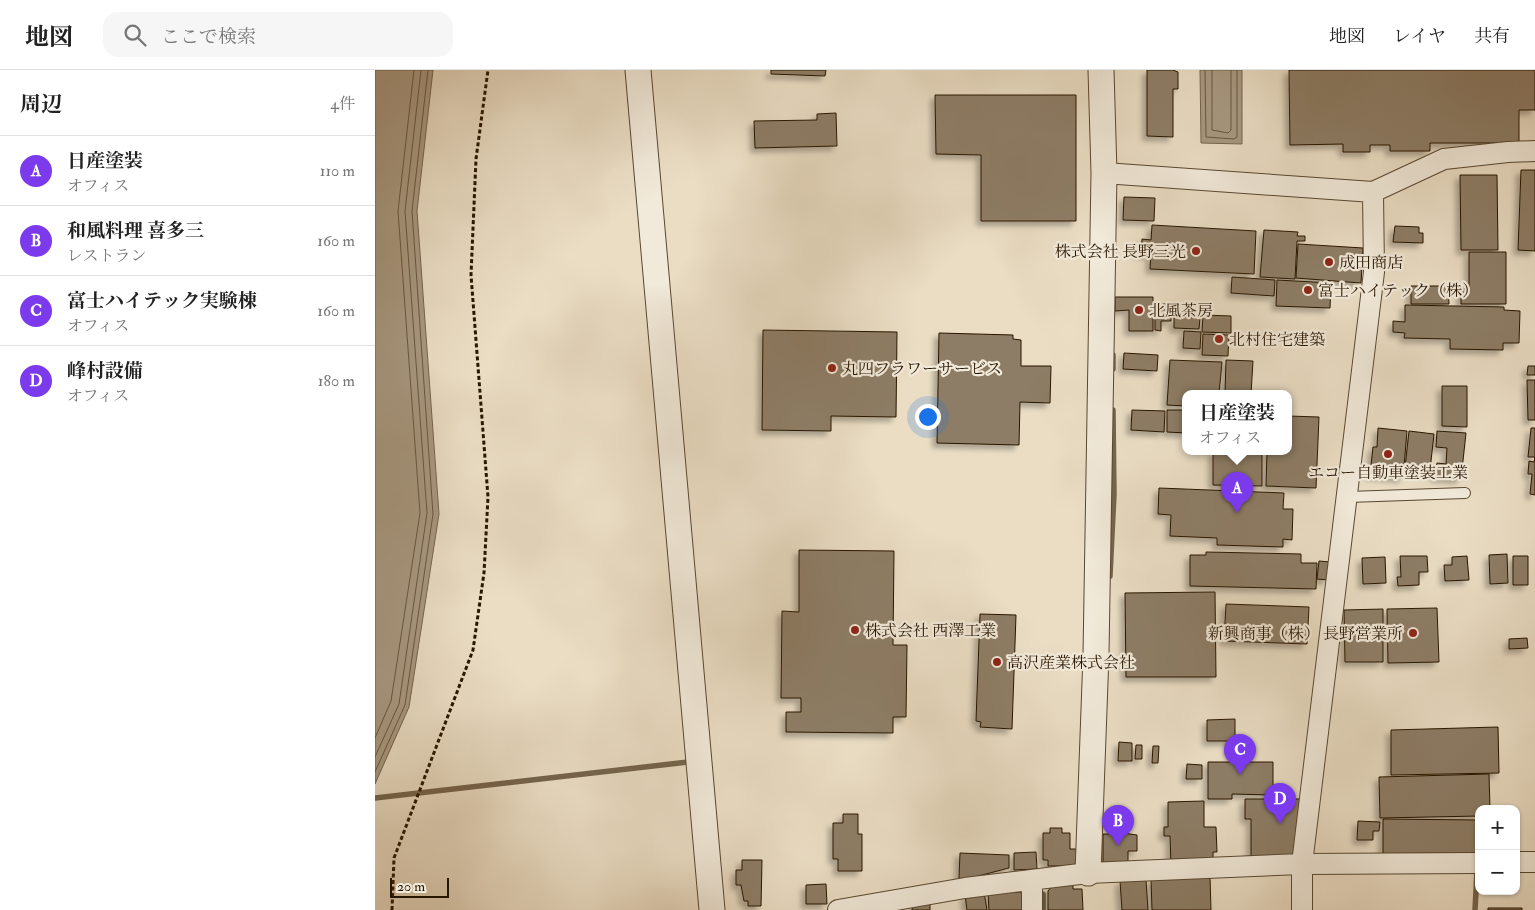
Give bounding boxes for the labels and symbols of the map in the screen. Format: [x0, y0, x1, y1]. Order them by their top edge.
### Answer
place label: 株式会社 長野三光 [1055, 242, 1186, 262]
marker: 株式会社 長野三光 [1190, 245, 1202, 257]
place label: 成田商店 [1339, 253, 1403, 273]
marker: 成田商店 [1323, 256, 1335, 268]
place label: 富士ハイテック（株） [1318, 281, 1478, 301]
marker: 富士ハイテック（株） [1302, 284, 1314, 296]
place label: 北風茶房 [1149, 301, 1213, 321]
marker: 北風茶房 [1133, 304, 1145, 316]
place label: 北村住宅建築 [1229, 330, 1325, 350]
marker: 北村住宅建築 [1213, 333, 1225, 345]
place label: 丸四フラワーサービス [842, 359, 1002, 379]
marker: 丸四フラワーサービス [826, 362, 838, 374]
your location [915, 404, 941, 430]
marker: エコー自動車塗装工業 [1382, 448, 1394, 460]
place label: エコー自動車塗装工業 [1308, 463, 1468, 483]
pin: A [1221, 472, 1253, 513]
place label: 株式会社 西澤工業 [865, 621, 996, 641]
marker: 株式会社 西澤工業 [849, 624, 861, 636]
place label: 新興商事（株） 長野営業所 [1208, 624, 1403, 644]
marker: 新興商事（株） 長野営業所 [1407, 627, 1419, 639]
place label: 高沢産業株式会社 [1007, 653, 1135, 673]
marker: 高沢産業株式会社 [991, 656, 1003, 668]
pin: C [1224, 734, 1256, 775]
pin: D [1264, 783, 1296, 824]
pin: B [1102, 805, 1134, 846]
scale bar [390, 875, 449, 898]

